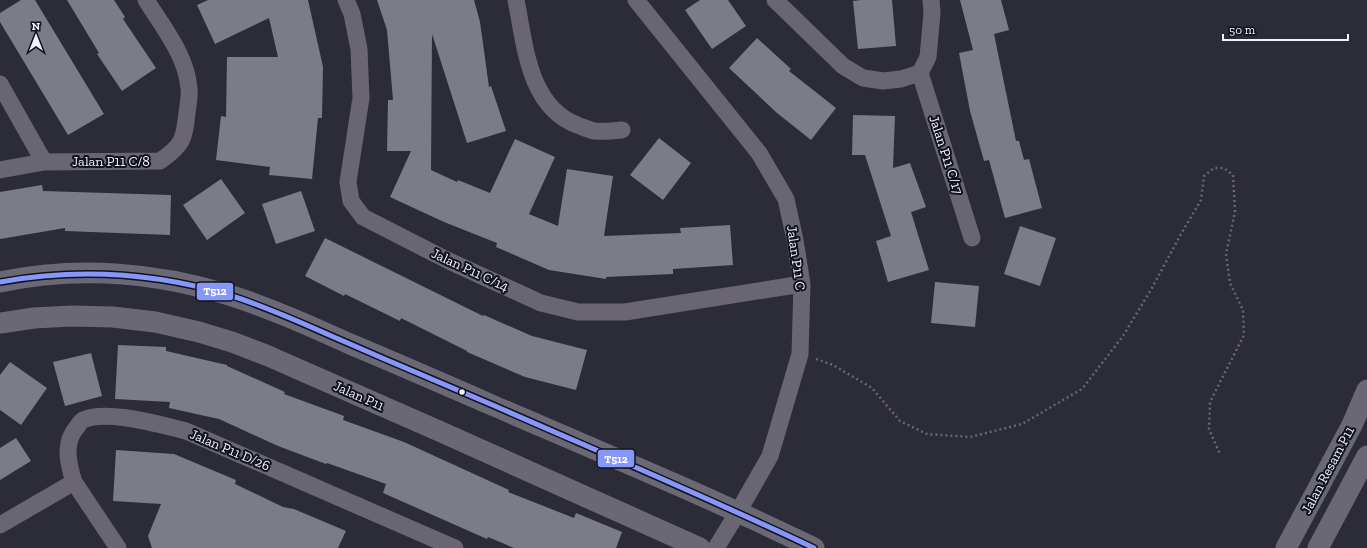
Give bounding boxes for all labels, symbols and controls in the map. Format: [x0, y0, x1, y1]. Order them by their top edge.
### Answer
north arrow [16, 16, 56, 56]
scale bar [1223, 16, 1348, 42]
text: N [32, 20, 41, 33]
text: 50 m [1229, 23, 1256, 37]
street label: Jalan P11 C/17 [925, 113, 967, 197]
street label: Jalan P11 C/8 [72, 153, 150, 170]
street label: Jalan P11 C [783, 224, 809, 292]
street label: Jalan P11 C/14 [429, 245, 512, 295]
line badge: T512 [196, 282, 234, 301]
text: T512 [203, 285, 227, 298]
street label: Jalan P11 [331, 377, 387, 415]
unlabelled marker [457, 387, 467, 397]
street label: Jalan Resam P11 [1298, 423, 1358, 517]
street label: Jalan P11 D/26 [187, 426, 273, 474]
line badge: T512 [597, 449, 635, 468]
text: T512 [604, 453, 628, 466]

